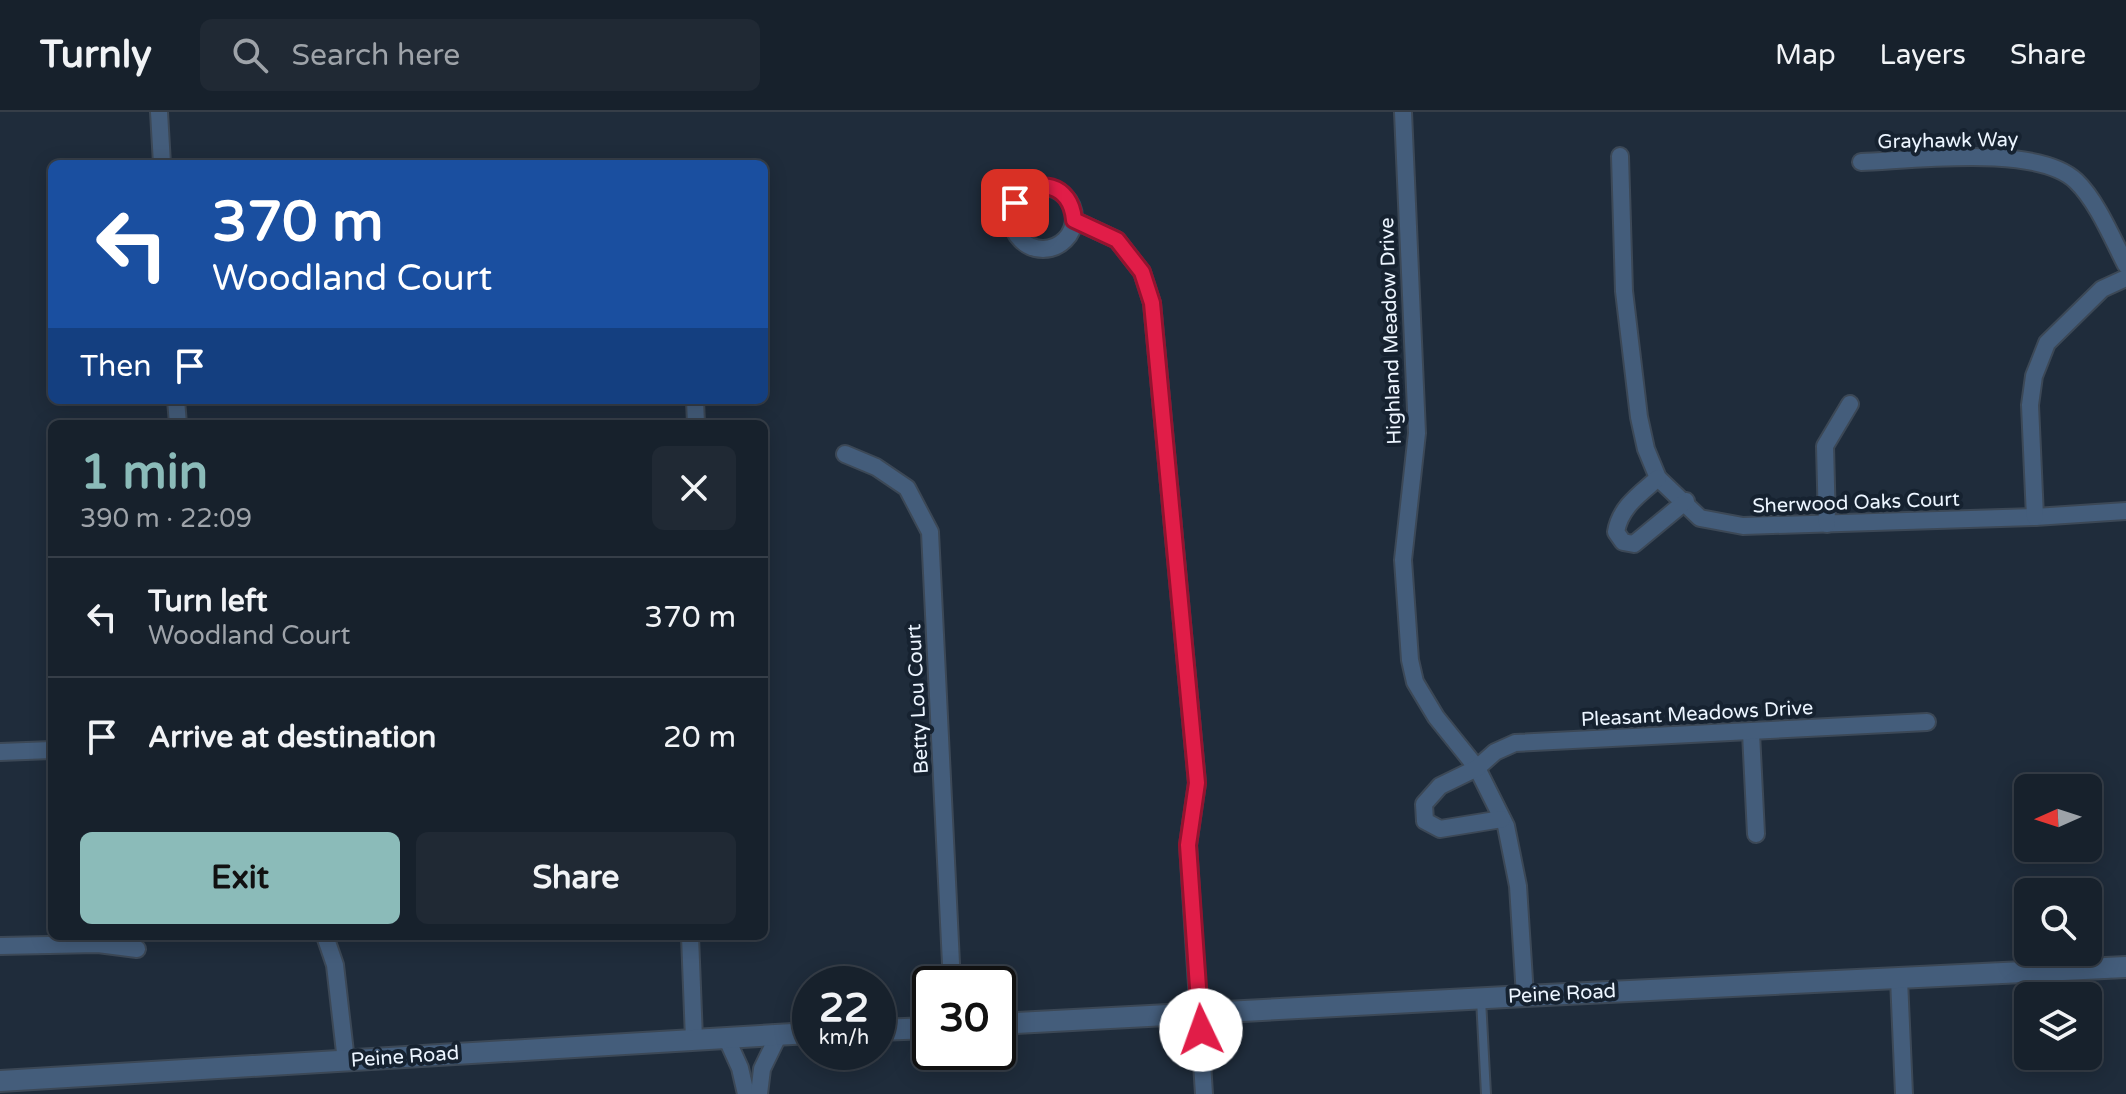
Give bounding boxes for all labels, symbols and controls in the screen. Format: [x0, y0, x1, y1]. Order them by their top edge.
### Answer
search box [200, 19, 760, 91]
text: Turnly [40, 32, 152, 78]
icon: search [228, 33, 272, 77]
text: Search here [292, 37, 460, 74]
text: Map [1775, 38, 1836, 72]
text: Layers [1880, 38, 1966, 72]
text: Share [2010, 38, 2086, 72]
street label: Grayhawk Way [1877, 128, 2019, 154]
pin [981, 169, 1049, 237]
icon: arrive [993, 181, 1037, 225]
text: 370 m [212, 189, 383, 256]
icon: left [80, 192, 184, 296]
street label: Highland Meadow Drive [1375, 217, 1407, 445]
text: Woodland Court [212, 257, 492, 300]
icon: arrive [168, 344, 212, 388]
text: Then [80, 348, 152, 385]
text: 1 min [80, 444, 208, 502]
button: close [652, 446, 736, 530]
street label: Sherwood Oaks Court [1752, 487, 1960, 519]
text: 390 m · 22:09 [80, 503, 252, 534]
text: Turn left [148, 583, 267, 620]
icon: left [80, 595, 124, 639]
text: 370 m [644, 599, 736, 636]
text: Woodland Court [148, 620, 350, 651]
street label: Betty Lou Court [902, 623, 934, 775]
street label: Pleasant Meadows Drive [1580, 696, 1814, 732]
icon: arrive [80, 715, 124, 759]
text: Arrive at destination [148, 719, 436, 756]
text: 20 m [663, 719, 736, 756]
north arrow [2014, 774, 2102, 862]
map controls [2014, 774, 2102, 1070]
button: Exit [80, 832, 400, 924]
button: Share [416, 832, 736, 924]
button: search [2014, 878, 2102, 966]
speed limit sign: 30 [912, 966, 1016, 1070]
street label: Peine Road [1507, 979, 1617, 1009]
button: layers [2014, 982, 2102, 1070]
text: 22 [819, 984, 869, 1032]
position arrow [1159, 988, 1243, 1072]
text: km/h [819, 1026, 869, 1050]
street label: Peine Road [350, 1041, 460, 1073]

